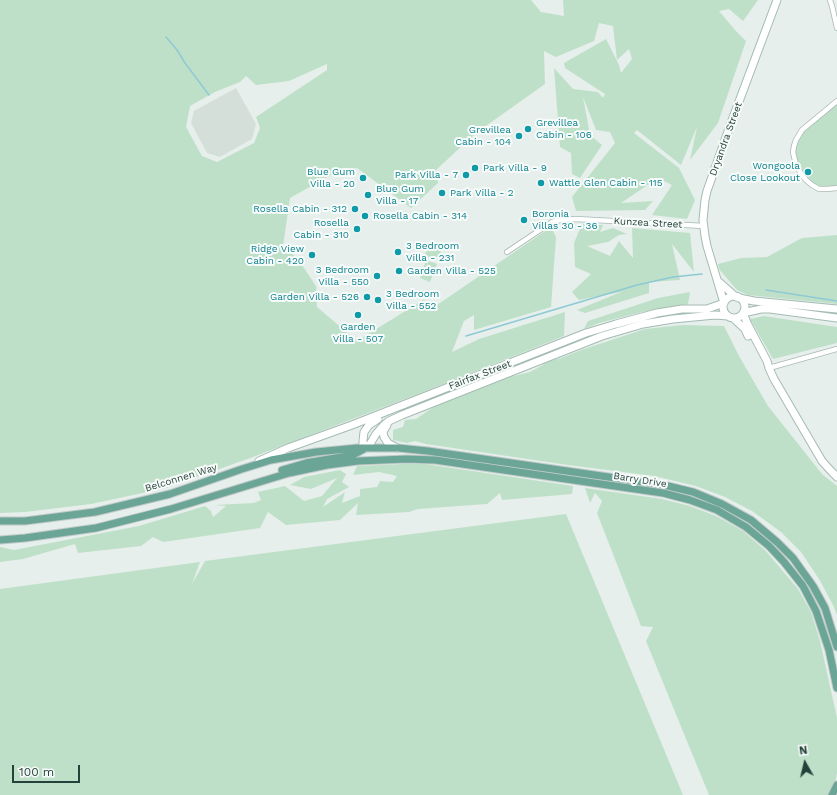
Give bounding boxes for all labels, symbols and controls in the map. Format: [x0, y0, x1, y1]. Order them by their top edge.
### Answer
street label: Dryandra Street [707, 101, 745, 177]
place label: Grevillea Cabin - 106 [536, 117, 592, 140]
place label: Grevillea Cabin - 104 [455, 124, 511, 148]
marker: Grevillea Cabin - 106 [523, 124, 533, 134]
marker: Grevillea Cabin - 104 [514, 131, 524, 141]
place label: Wongoola Close Lookout [730, 160, 800, 184]
place label: Park Villa - 9 [483, 162, 547, 174]
marker: Park Villa - 9 [470, 163, 480, 173]
place label: Blue Gum Villa - 20 [307, 166, 355, 190]
marker: Wongoola Close Lookout [803, 167, 813, 177]
place label: Park Villa - 7 [395, 169, 458, 181]
marker: Park Villa - 7 [461, 170, 471, 180]
marker: Blue Gum Villa - 20 [358, 173, 368, 183]
place label: Wattle Glen Cabin - 115 [549, 177, 662, 189]
marker: Wattle Glen Cabin - 115 [536, 178, 546, 188]
place label: Blue Gum Villa - 17 [376, 183, 424, 206]
place label: Park Villa - 2 [450, 187, 514, 199]
marker: Park Villa - 2 [437, 188, 447, 198]
marker: Blue Gum Villa - 17 [363, 190, 373, 200]
place label: Rosella Cabin - 312 [253, 203, 347, 215]
marker: Rosella Cabin - 312 [350, 204, 360, 214]
place label: Boronia Villas 30 - 36 [532, 208, 597, 232]
place label: Rosella Cabin - 314 [373, 210, 467, 222]
marker: Rosella Cabin - 314 [360, 211, 370, 221]
marker: Boronia Villas 30 - 36 [519, 215, 529, 225]
street label: Kunzea Street [613, 215, 683, 231]
place label: Rosella Cabin - 310 [293, 217, 349, 240]
marker: Rosella Cabin - 310 [352, 224, 362, 234]
place label: 3 Bedroom Villa - 231 [406, 240, 459, 264]
place label: Ridge View Cabin - 420 [246, 243, 304, 266]
marker: 3 Bedroom Villa - 231 [393, 247, 403, 257]
marker: Ridge View Cabin - 420 [307, 250, 317, 260]
place label: 3 Bedroom Villa - 550 [316, 264, 369, 288]
place label: Garden Villa - 525 [407, 265, 496, 277]
marker: Garden Villa - 525 [394, 266, 404, 276]
marker: 3 Bedroom Villa - 550 [372, 271, 382, 281]
place label: 3 Bedroom Villa - 552 [386, 288, 439, 312]
place label: Garden Villa - 526 [270, 291, 359, 303]
marker: Garden Villa - 526 [362, 292, 372, 302]
marker: 3 Bedroom Villa - 552 [373, 295, 383, 305]
marker: Garden Villa - 507 [353, 310, 363, 320]
place label: Garden Villa - 507 [333, 321, 383, 344]
street label: Fairfax Street [447, 358, 513, 392]
street label: Belconnen Way [144, 461, 218, 495]
street label: Barry Drive [612, 470, 668, 490]
north arrow [785, 743, 825, 783]
text: N [798, 744, 808, 758]
scale bar [14, 757, 82, 783]
text: 100 m [19, 765, 54, 779]

